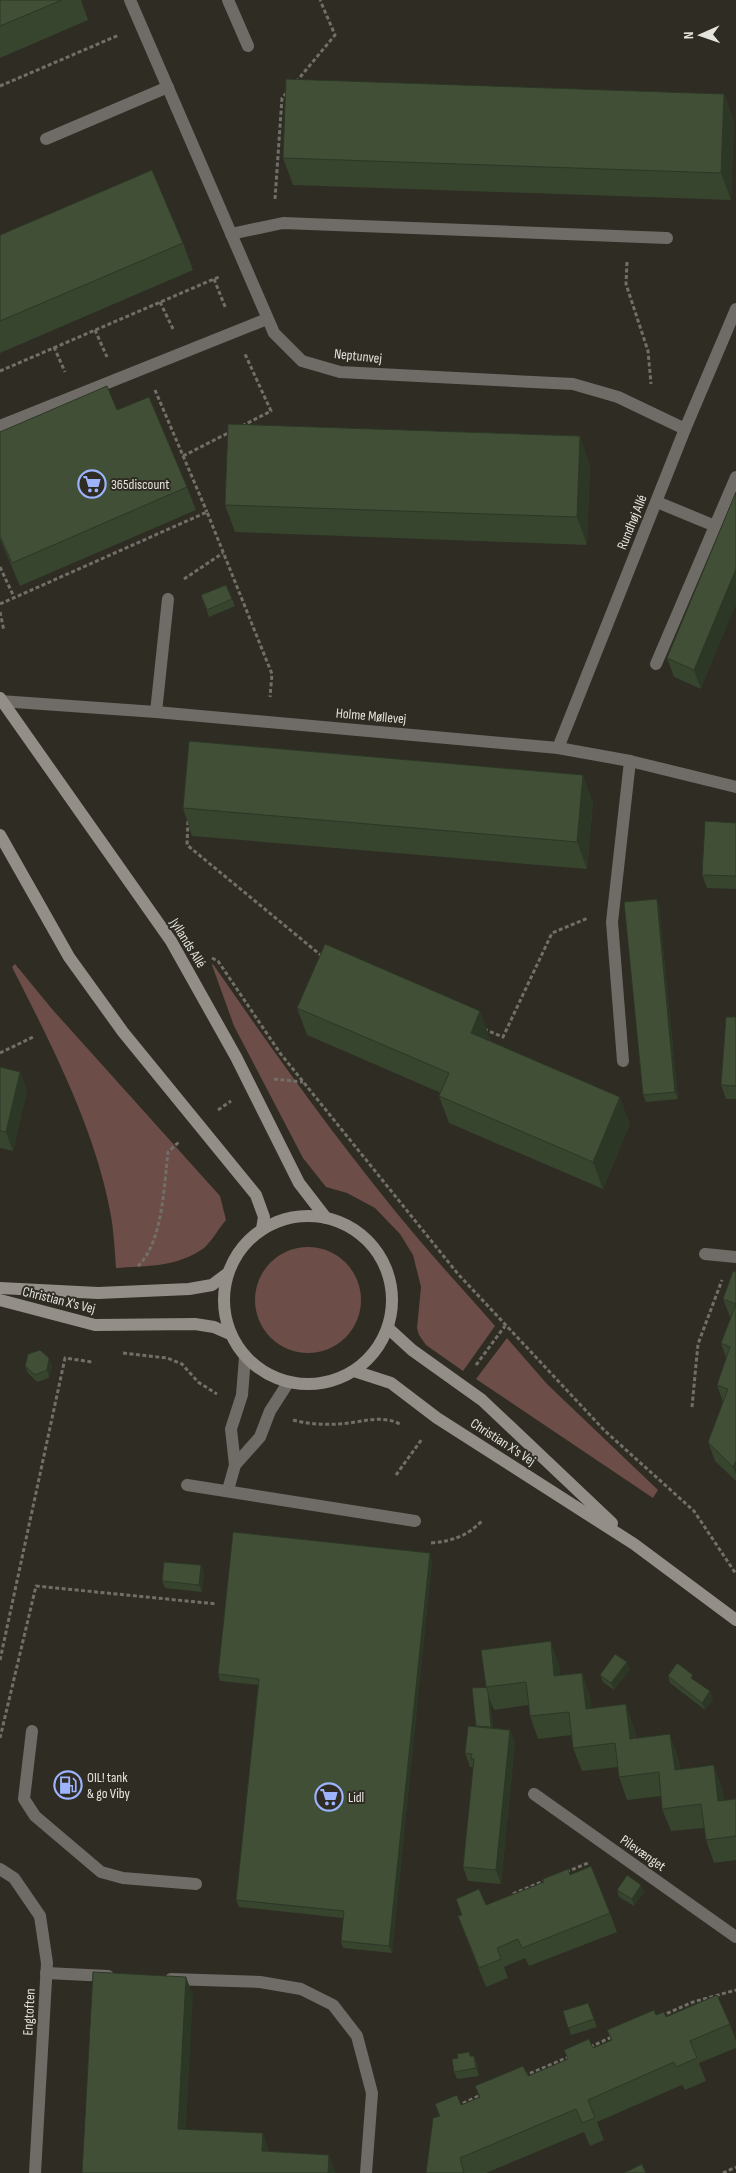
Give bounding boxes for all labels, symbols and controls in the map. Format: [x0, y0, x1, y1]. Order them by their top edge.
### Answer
north arrow [676, 10, 726, 60]
text: N [680, 31, 697, 39]
street label: Neptunvej [333, 345, 383, 367]
supermarket icon: 365discount [77, 469, 107, 499]
place label: 365discount [111, 476, 170, 493]
street label: Rundhøj Allé [613, 492, 651, 552]
street label: Holme Møllevej [335, 704, 407, 728]
street label: Jyllands Allé [166, 914, 210, 971]
street label: Christian X's Vej [21, 1283, 97, 1317]
street label: Christian X's Vej [467, 1415, 539, 1469]
place label: OIL! tank & go Viby [87, 1769, 130, 1802]
fuel station icon: OIL! tank & go Viby [53, 1770, 83, 1800]
supermarket icon: Lidl [314, 1782, 344, 1812]
place label: Lidl [348, 1789, 364, 1806]
street label: Pilevænget [617, 1831, 669, 1875]
street label: Engtoften [19, 1988, 39, 2036]

